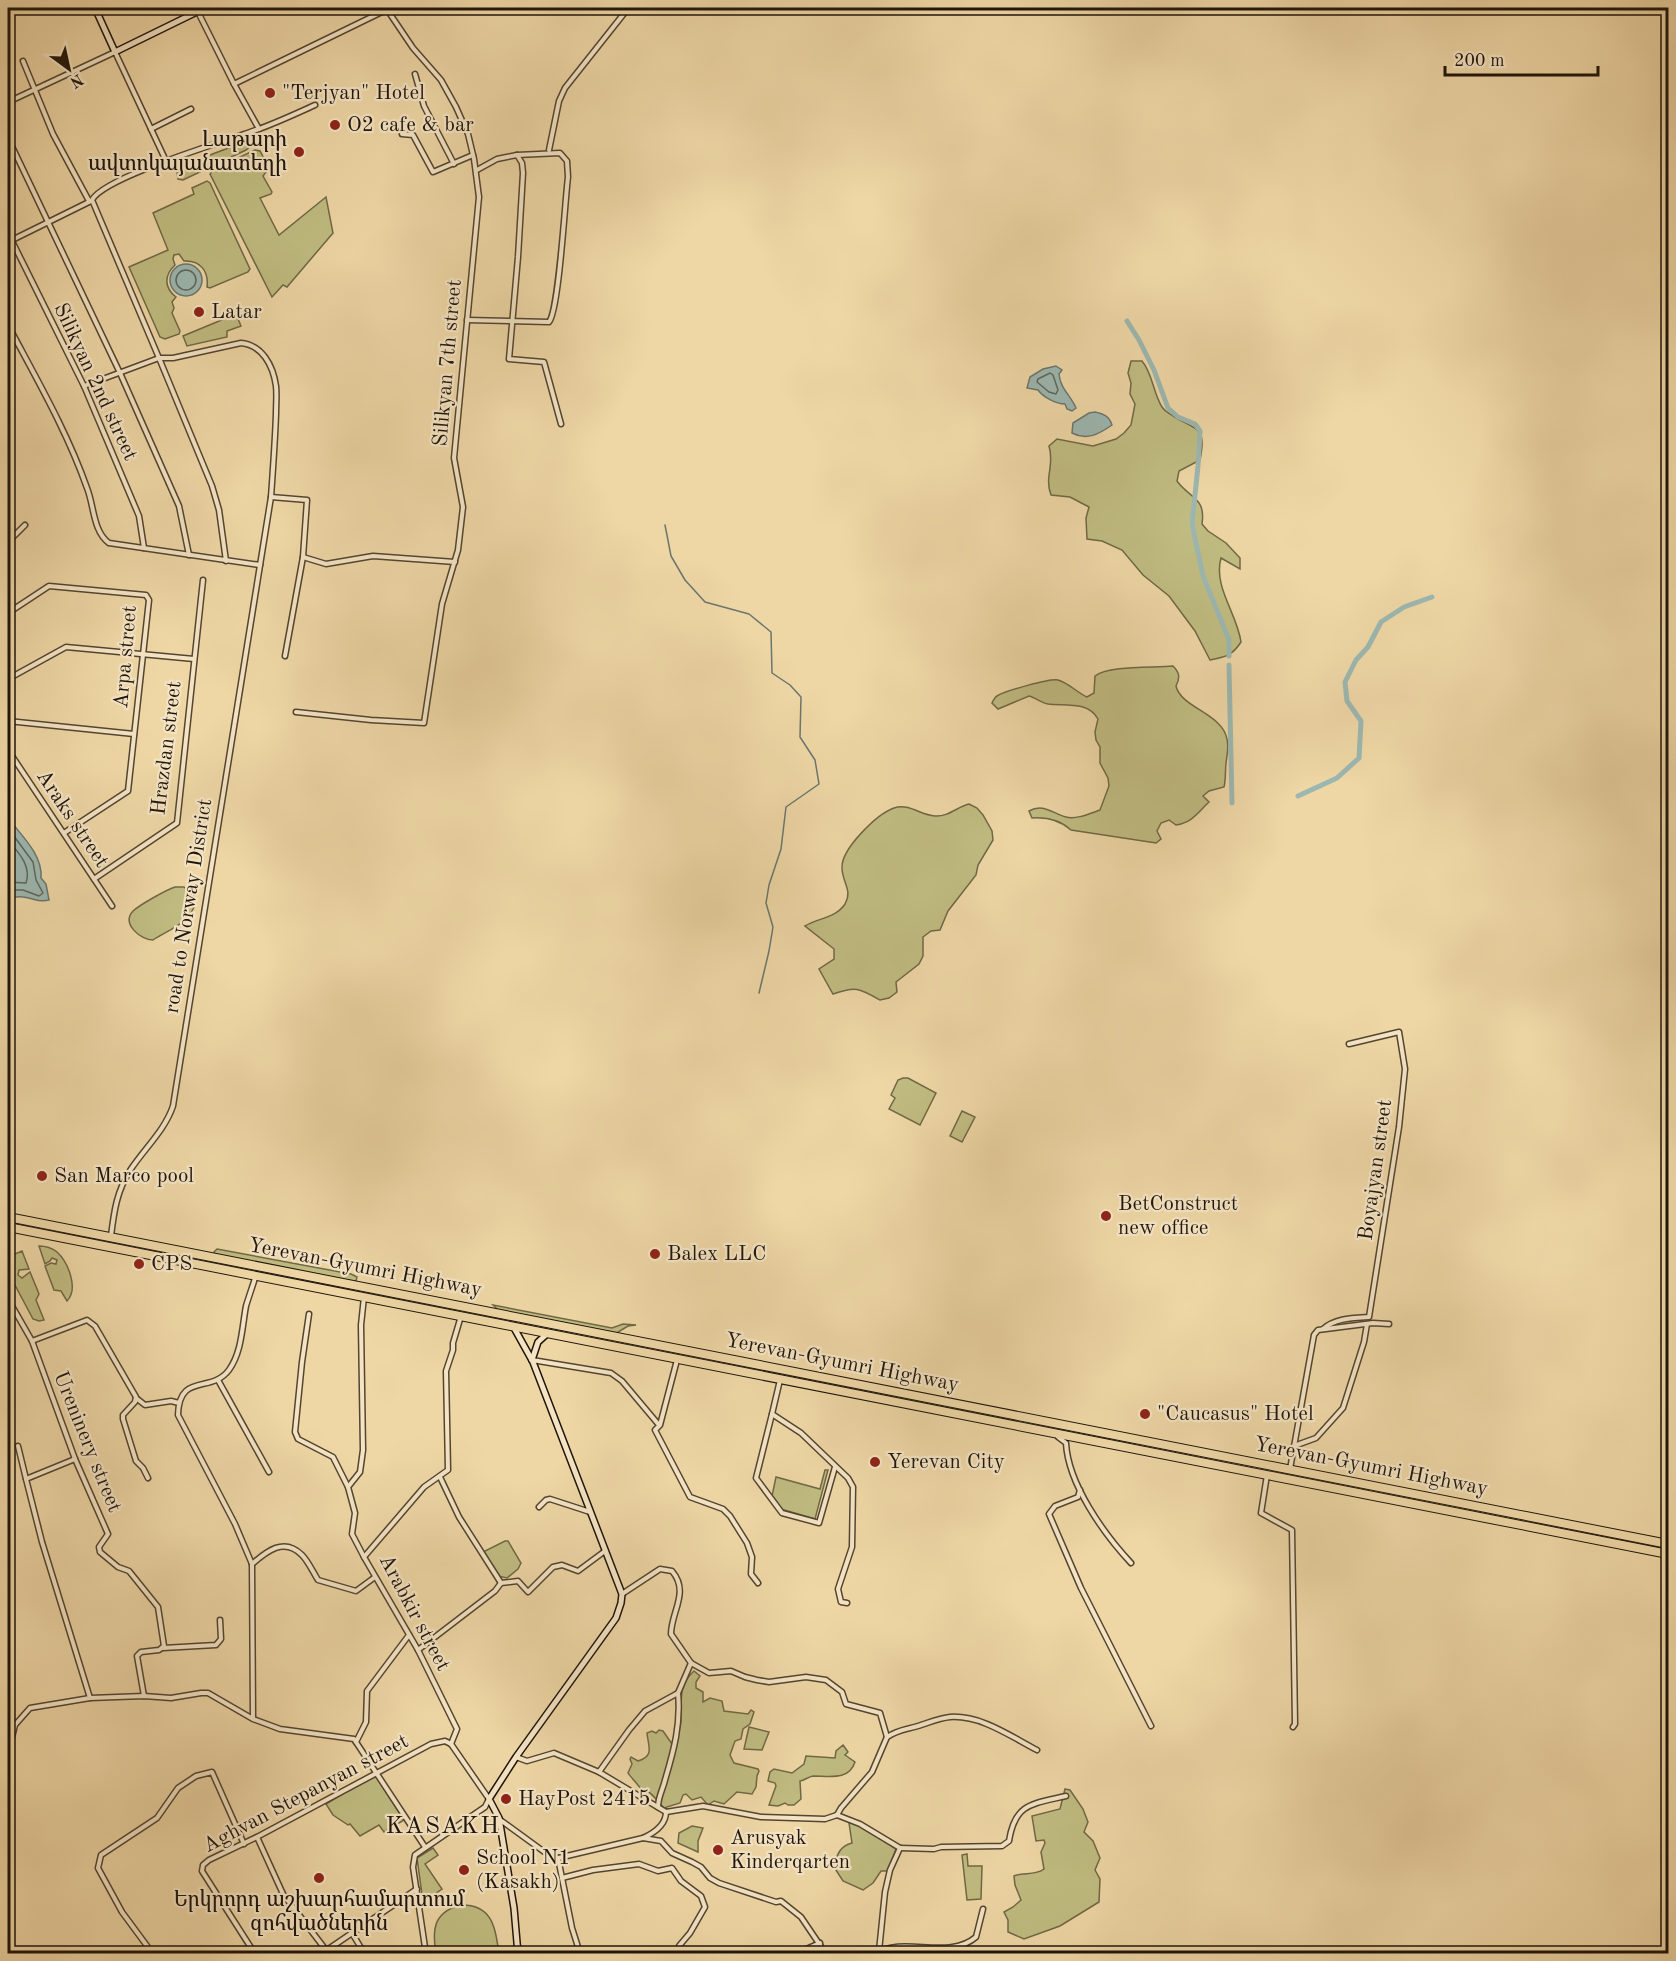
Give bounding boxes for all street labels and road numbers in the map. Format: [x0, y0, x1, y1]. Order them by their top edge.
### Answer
street label: Silikyan 7th street [430, 279, 466, 447]
street label: Silikyan 2nd street [49, 300, 141, 464]
street label: Arpa street [111, 605, 141, 709]
street label: Hrazdan street [148, 680, 186, 816]
street label: Araks street [32, 766, 112, 872]
street label: road to Norway District [162, 797, 216, 1015]
street label: Boyajyan street [1356, 1098, 1396, 1242]
street label: Yerevan-Gyumri Highway [246, 1235, 484, 1301]
street label: Yerevan-Gyumri Highway [723, 1330, 961, 1396]
street label: Ureninery street [49, 1369, 125, 1515]
street label: Yerevan-Gyumri Highway [1252, 1434, 1490, 1500]
street label: Arabkir street [375, 1551, 453, 1675]
street label: Aghvan Stepanyan street [200, 1731, 412, 1857]

